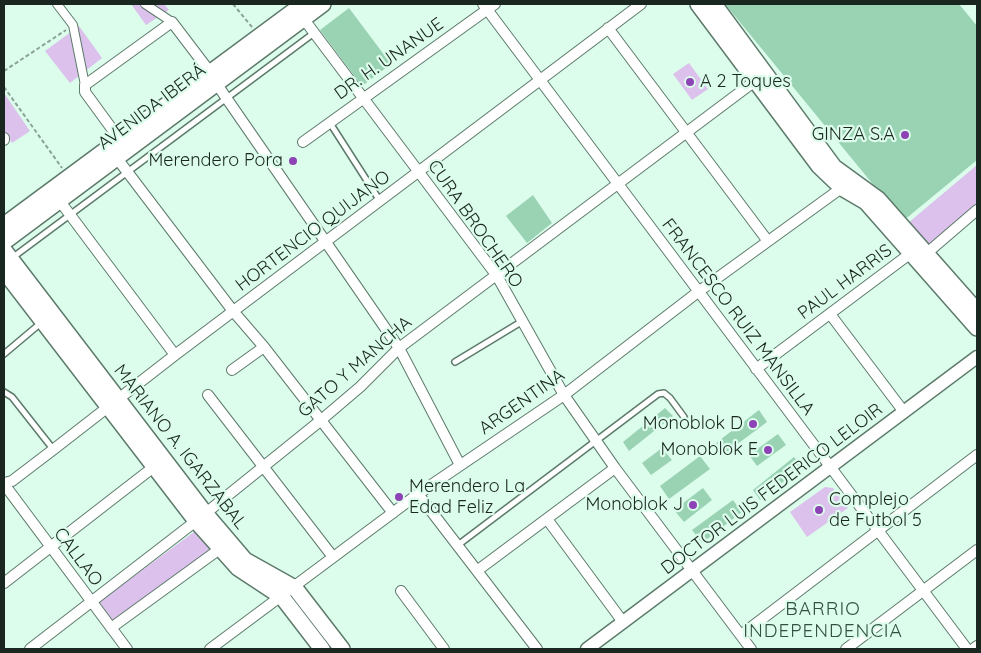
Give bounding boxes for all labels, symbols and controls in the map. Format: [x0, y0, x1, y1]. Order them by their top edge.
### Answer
street label: DR. H. UNANUE [330, 13, 448, 105]
street label: AVENIDA IBERÁ [94, 59, 210, 155]
place label: A 2 Toques [700, 71, 791, 93]
marker: A 2 Toques [684, 76, 696, 88]
place label: GINZA S.A [812, 124, 895, 146]
marker: GINZA S.A [899, 129, 911, 141]
place label: Merendero Pora [148, 150, 283, 172]
marker: Merendero Pora [287, 155, 299, 167]
street label: CURA BROCHERO [423, 156, 527, 292]
street label: HORTENCIO QUIJANO [232, 166, 394, 296]
street label: FRANCESCO RUIZ MANSILLA [657, 215, 819, 419]
street label: PAUL HARRIS [794, 240, 896, 324]
street label: GATO Y MANCHA [294, 312, 416, 422]
street label: MARIANO A. IGARZABAL [109, 360, 251, 534]
street label: ARGENTINA [475, 365, 569, 439]
street label: DOCTOR LUIS FEDERICO LELOIR [657, 399, 887, 579]
place label: Monoblok D [643, 413, 743, 435]
marker: Monoblok D [747, 418, 759, 430]
place label: Monoblok E [660, 439, 758, 461]
marker: Monoblok E [762, 444, 774, 456]
place label: Merendero La Edad Feliz [409, 476, 525, 518]
place label: Complejo de Futbol 5 [829, 489, 922, 532]
marker: Merendero La Edad Feliz [393, 491, 405, 503]
place label: Monoblok J [585, 494, 683, 516]
marker: Monoblok J [687, 499, 699, 511]
marker: Complejo de Futbol 5 [813, 504, 825, 516]
street label: CALLAO [49, 523, 107, 591]
district label: BARRIO INDEPENDENCIA [742, 598, 904, 642]

